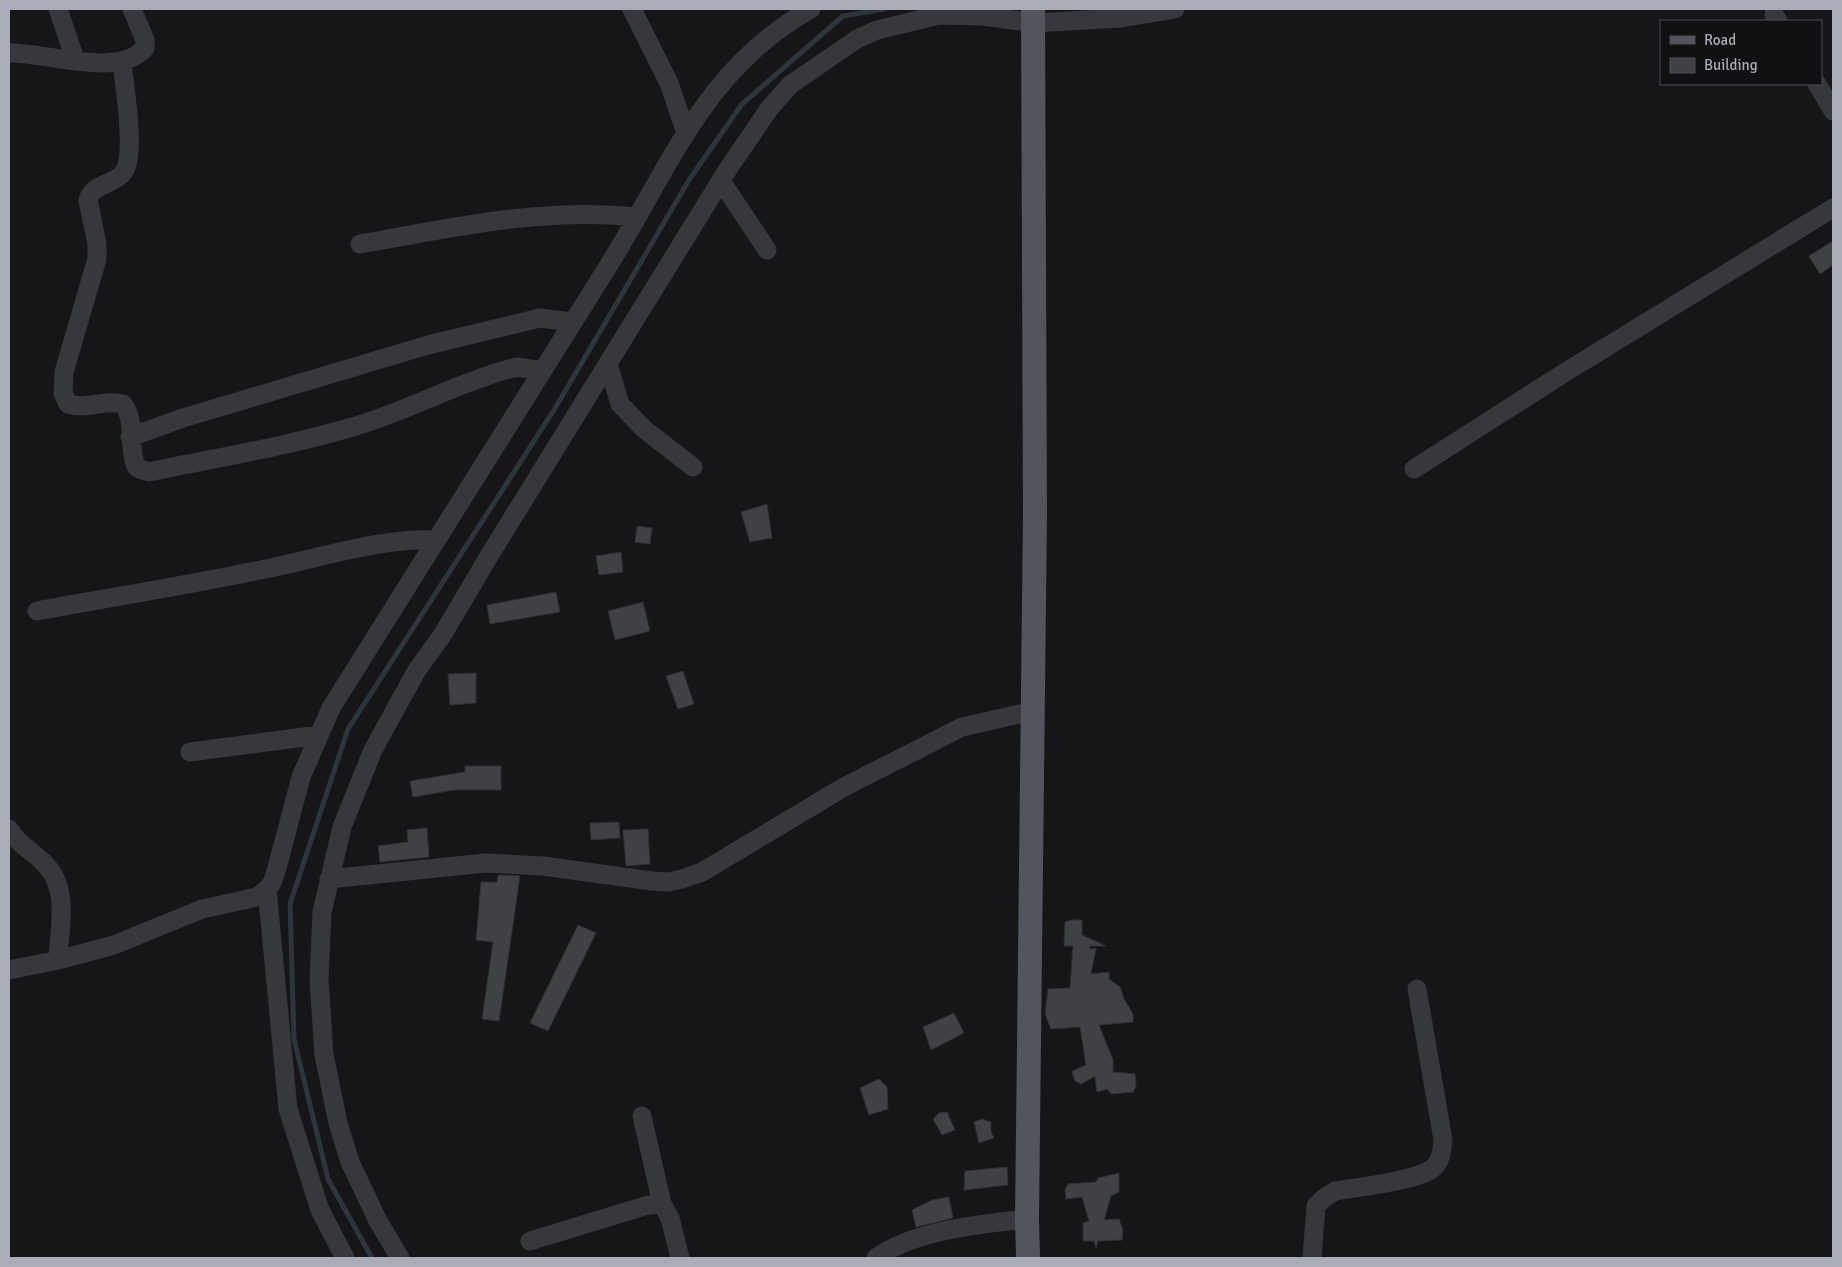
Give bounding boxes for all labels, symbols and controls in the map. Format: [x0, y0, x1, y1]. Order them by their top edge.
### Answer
legend [1660, 20, 1822, 85]
text: Road [1704, 31, 1736, 49]
text: Building [1704, 56, 1758, 74]

